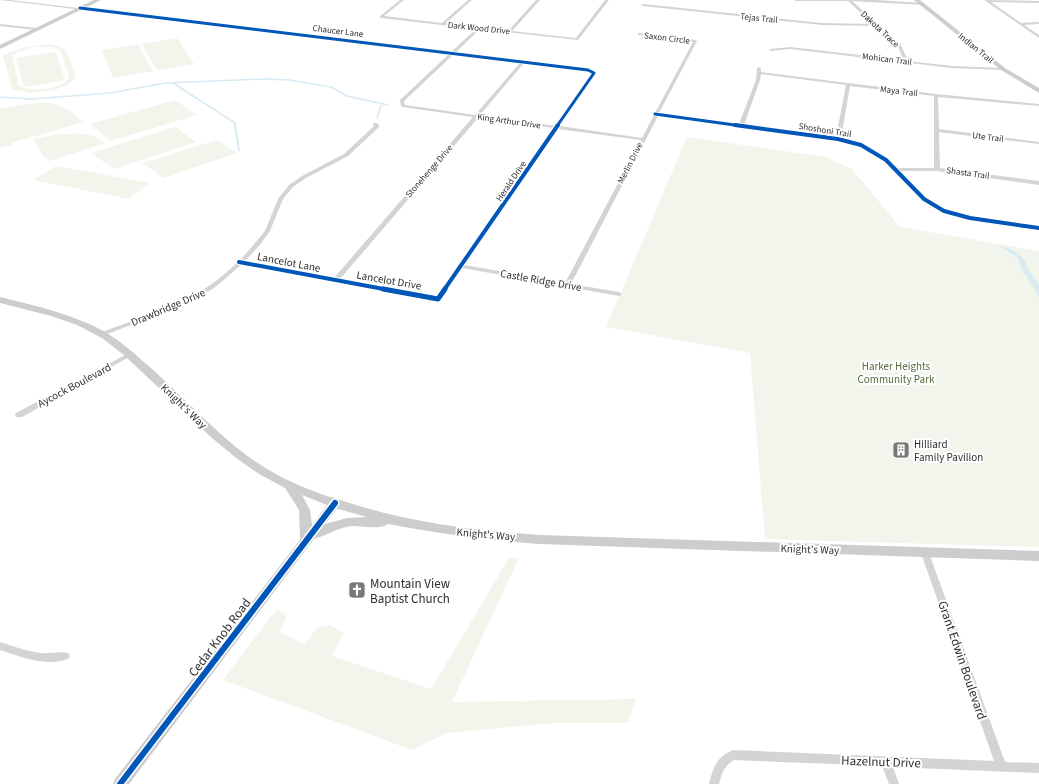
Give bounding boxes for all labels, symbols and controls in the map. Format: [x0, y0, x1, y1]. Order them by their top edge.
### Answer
street label: Dakota Trace [857, 8, 902, 51]
street label: Tejas Trail [740, 10, 778, 27]
street label: Dark Wood Drive [447, 19, 511, 38]
street label: Chaucer Lane [312, 22, 365, 41]
street label: Saxon Circle [643, 29, 691, 48]
street label: Indian Trail [955, 30, 996, 67]
street label: Mohican Trail [861, 50, 913, 69]
street label: Maya Trail [879, 83, 918, 100]
street label: King Arthur Drive [476, 111, 542, 132]
street label: Shoshoni Trail [798, 120, 852, 141]
street label: Ute Trail [972, 129, 1004, 146]
street label: Merlin Drive [614, 140, 647, 186]
street label: Stonehenge Drive [403, 142, 456, 201]
street label: Herald Drive [493, 158, 530, 204]
street label: Shasta Trail [946, 164, 990, 183]
street label: Lancelot Lane [256, 249, 322, 276]
street label: Castle Ridge Drive [499, 266, 583, 295]
street label: Lancelot Drive [355, 267, 423, 294]
street label: Drawbridge Drive [129, 285, 208, 330]
park label: Harker Heights Community Park [858, 359, 935, 387]
street label: Aycock Boulevard [35, 360, 114, 411]
street label: Knight's Way [157, 381, 210, 432]
place label: Hilliard Family Pavilion [914, 437, 983, 465]
building icon: Hilliard Family Pavilion [891, 440, 911, 460]
street label: Knight's Way [456, 524, 516, 545]
street label: Knight's Way [780, 541, 840, 558]
place label: Mountain View Baptist Church [370, 575, 451, 608]
church icon: Mountain View Baptist Church [347, 580, 367, 600]
street label: Cedar Knob Road [184, 595, 255, 681]
street label: Grant Edwin Boulevard [933, 598, 991, 722]
street label: Hazelnut Drive [841, 752, 921, 772]

